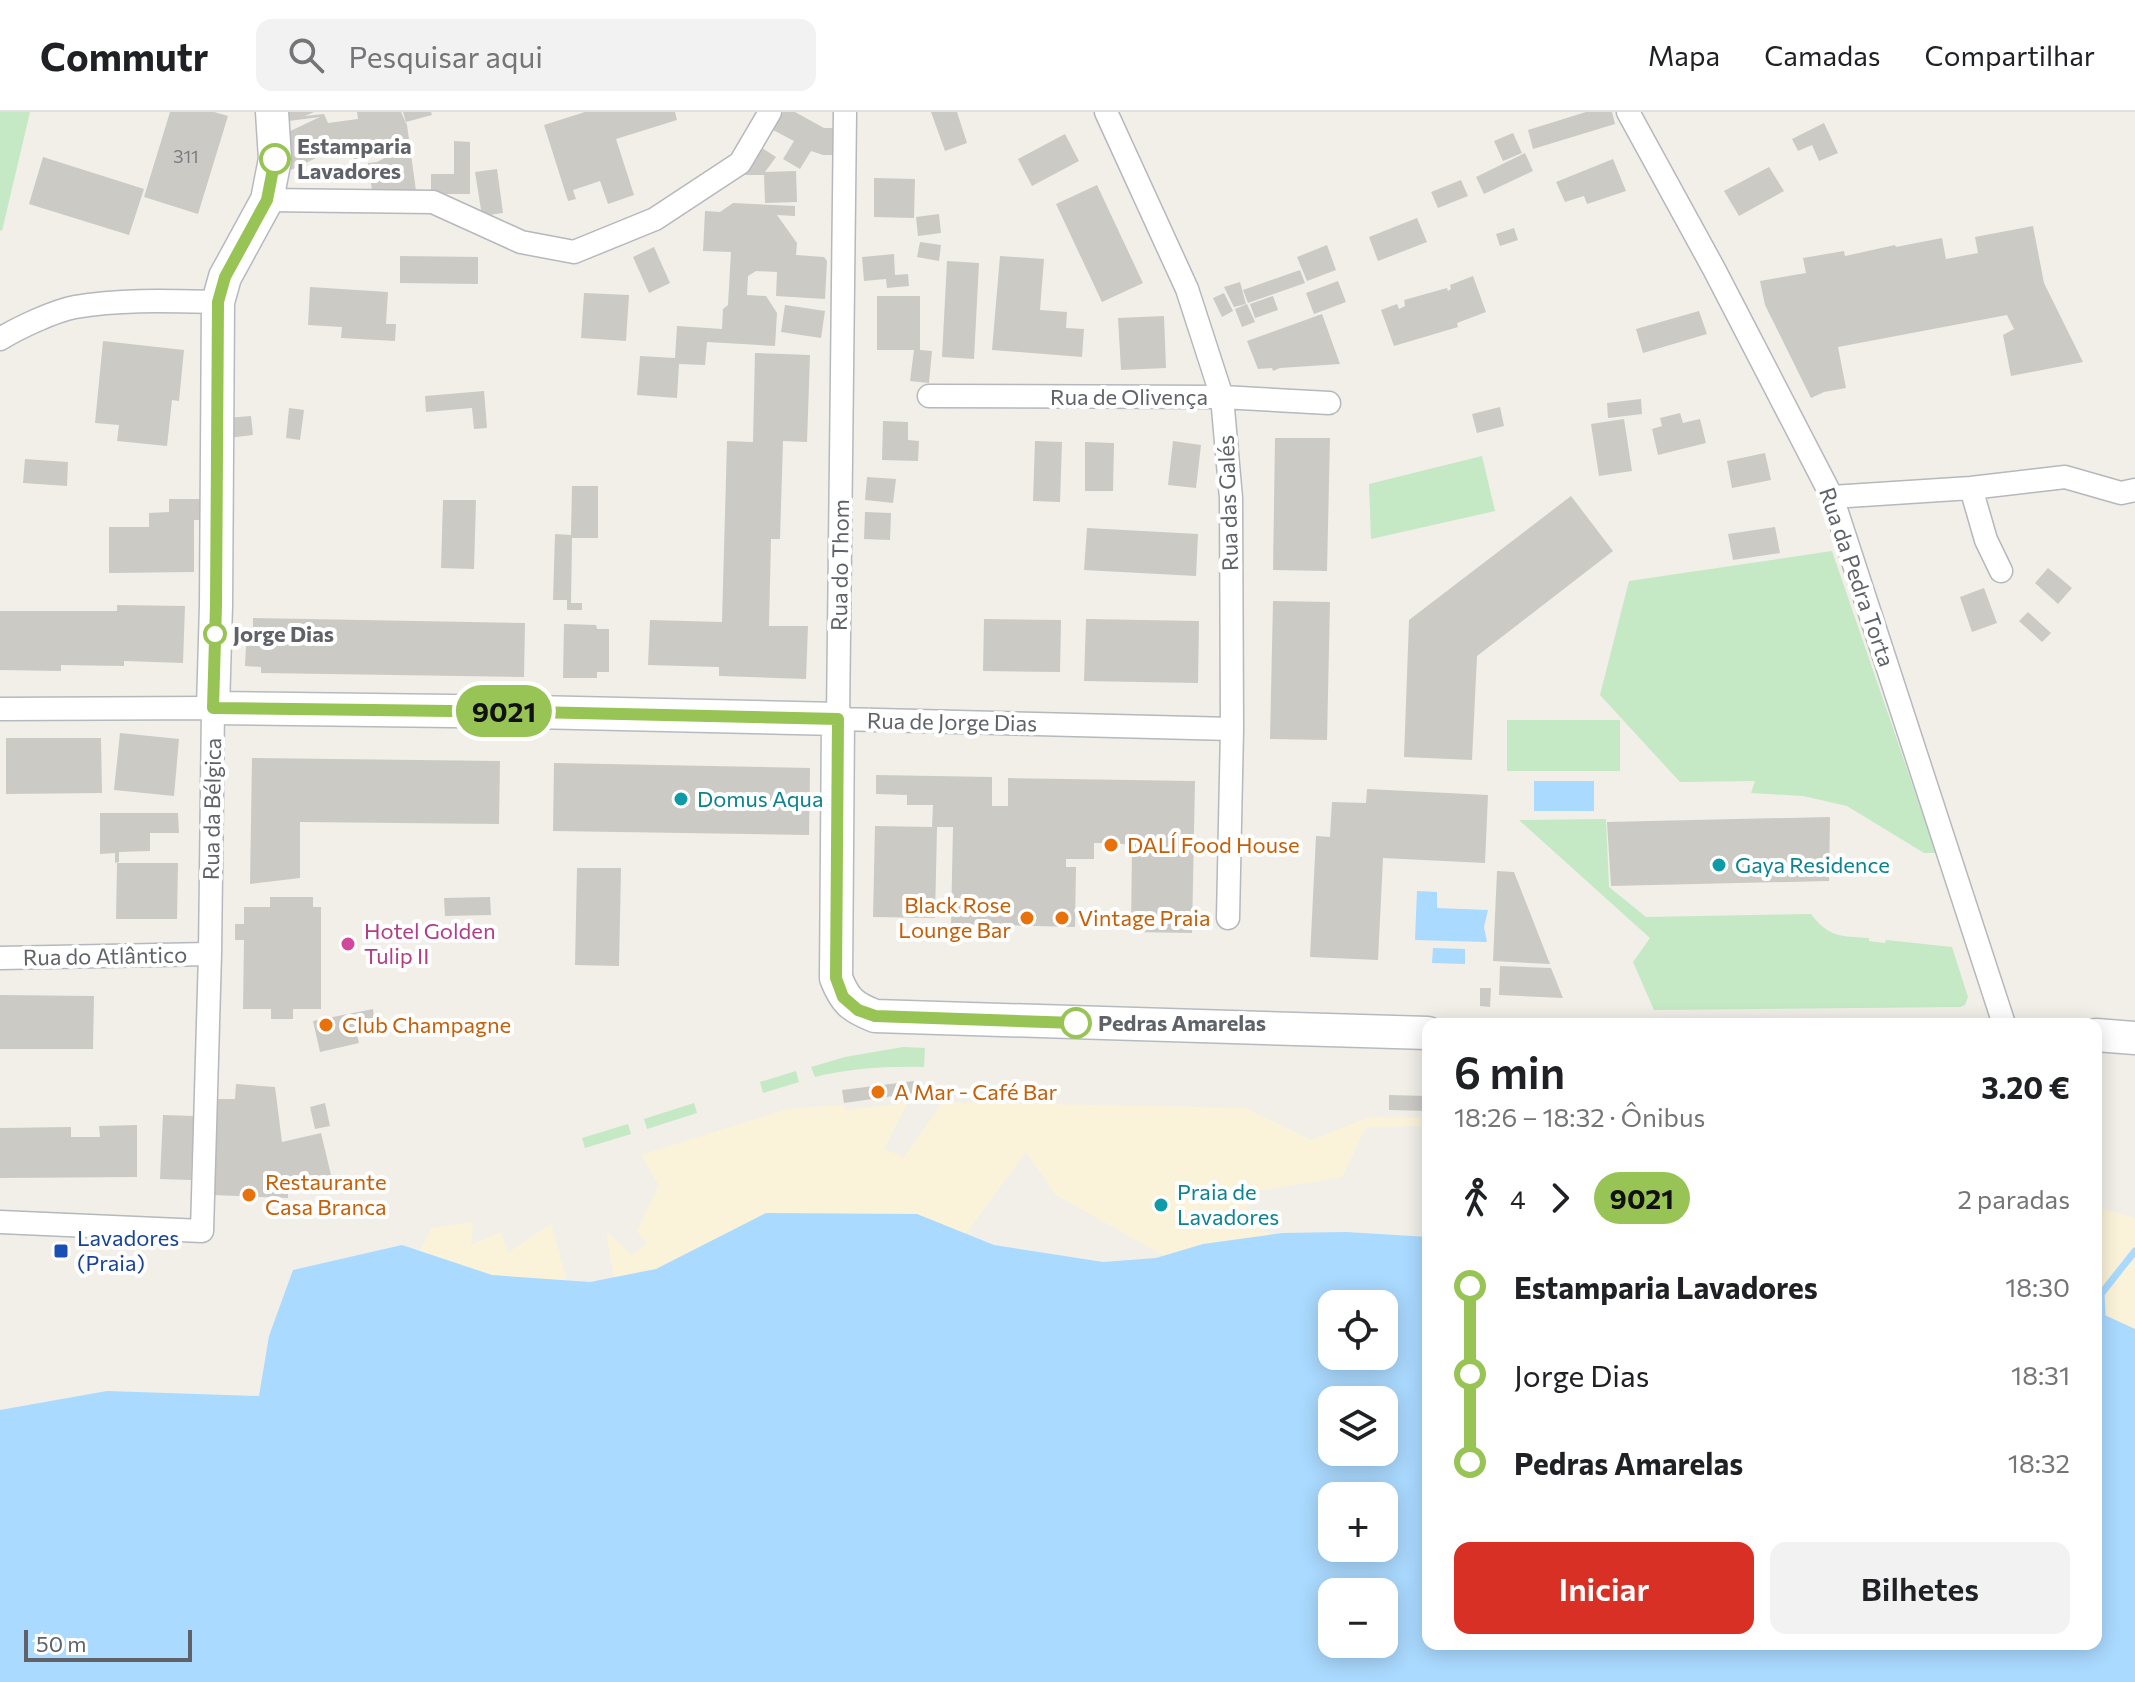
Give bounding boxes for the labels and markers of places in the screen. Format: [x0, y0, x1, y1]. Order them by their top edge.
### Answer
place label: Estamparia Lavadores [297, 132, 412, 184]
marker: Estamparia Lavadores [260, 144, 290, 174]
place label: Jorge Dias [233, 620, 334, 647]
marker: Jorge Dias [204, 623, 226, 645]
place label: Domus Aqua [697, 785, 823, 812]
marker: Domus Aqua [672, 790, 690, 808]
place label: DALÍ Food House [1127, 831, 1300, 858]
marker: DALÍ Food House [1102, 836, 1120, 854]
place label: Gaya Residence [1735, 851, 1890, 878]
marker: Gaya Residence [1710, 856, 1728, 874]
place label: Black Rose Lounge Bar [898, 891, 1011, 943]
place label: Vintage Praia [1078, 904, 1210, 931]
marker: Black Rose Lounge Bar [1018, 909, 1036, 927]
marker: Vintage Praia [1053, 909, 1071, 927]
place label: Hotel Golden Tulip II [364, 917, 496, 969]
marker: Hotel Golden Tulip II [339, 935, 357, 953]
marker: Pedras Amarelas [1061, 1008, 1091, 1038]
place label: Pedras Amarelas [1098, 1009, 1266, 1036]
place label: Club Champagne [342, 1011, 511, 1038]
marker: Club Champagne [317, 1016, 335, 1034]
place label: A Mar - Café Bar [894, 1078, 1058, 1105]
marker: A Mar - Café Bar [869, 1083, 887, 1101]
place label: Restaurante Casa Branca [265, 1168, 387, 1220]
place label: Praia de Lavadores [1177, 1178, 1279, 1230]
marker: Restaurante Casa Branca [240, 1186, 258, 1204]
marker: Praia de Lavadores [1152, 1196, 1170, 1214]
place label: Lavadores (Praia) [77, 1224, 179, 1276]
marker: Lavadores (Praia) [52, 1242, 70, 1260]

